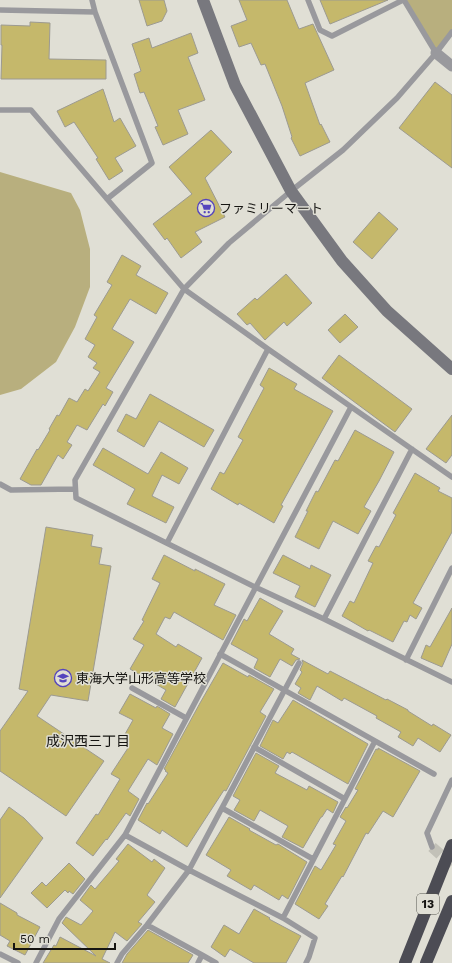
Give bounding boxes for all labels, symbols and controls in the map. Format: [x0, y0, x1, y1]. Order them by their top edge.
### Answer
supermarket icon: ファミリーマート [196, 198, 216, 218]
place label: ファミリーマート [219, 201, 323, 216]
school or university icon: 東海大学山形高等学校 [53, 668, 73, 688]
place label: 東海大学山形高等学校 [76, 671, 206, 686]
district label: 成沢西三丁目 [46, 733, 130, 749]
road number: 13 [417, 894, 439, 914]
scale bar [14, 925, 115, 951]
text: 50 m [20, 932, 50, 946]

